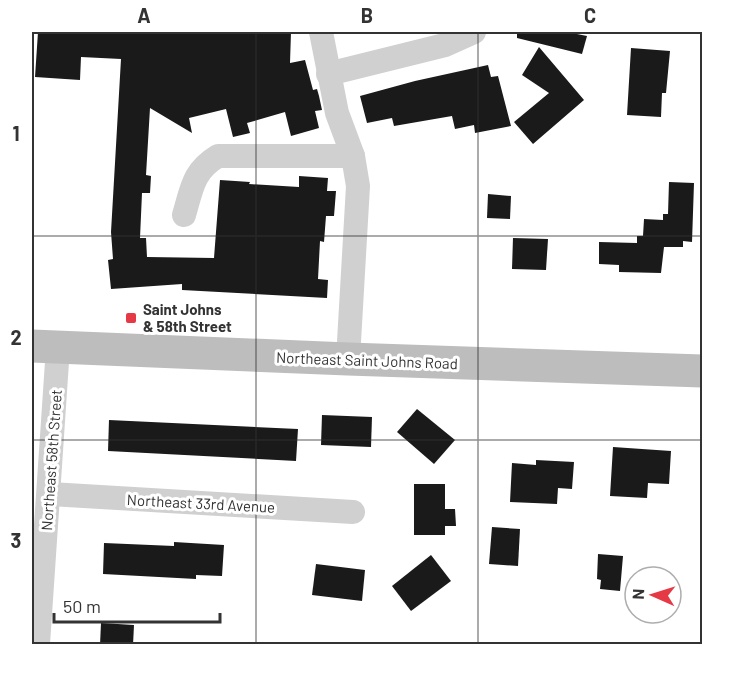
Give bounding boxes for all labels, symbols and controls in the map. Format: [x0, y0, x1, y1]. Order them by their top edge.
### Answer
text: A [137, 3, 151, 27]
text: B [361, 3, 373, 27]
text: C [584, 3, 596, 27]
text: 1 [12, 121, 20, 145]
place label: Saint Johns & 58th Street [143, 300, 232, 335]
marker: Saint Johns & 58th Street [124, 311, 138, 325]
text: 2 [10, 325, 22, 349]
street label: Northeast Saint Johns Road [276, 348, 458, 372]
street label: Northeast 58th Street [37, 389, 65, 531]
street label: Northeast 33rd Avenue [126, 490, 276, 516]
text: 3 [11, 528, 21, 552]
north arrow [623, 565, 683, 625]
scale bar [54, 586, 220, 624]
text: N [628, 588, 647, 600]
text: 50 m [63, 595, 101, 617]

